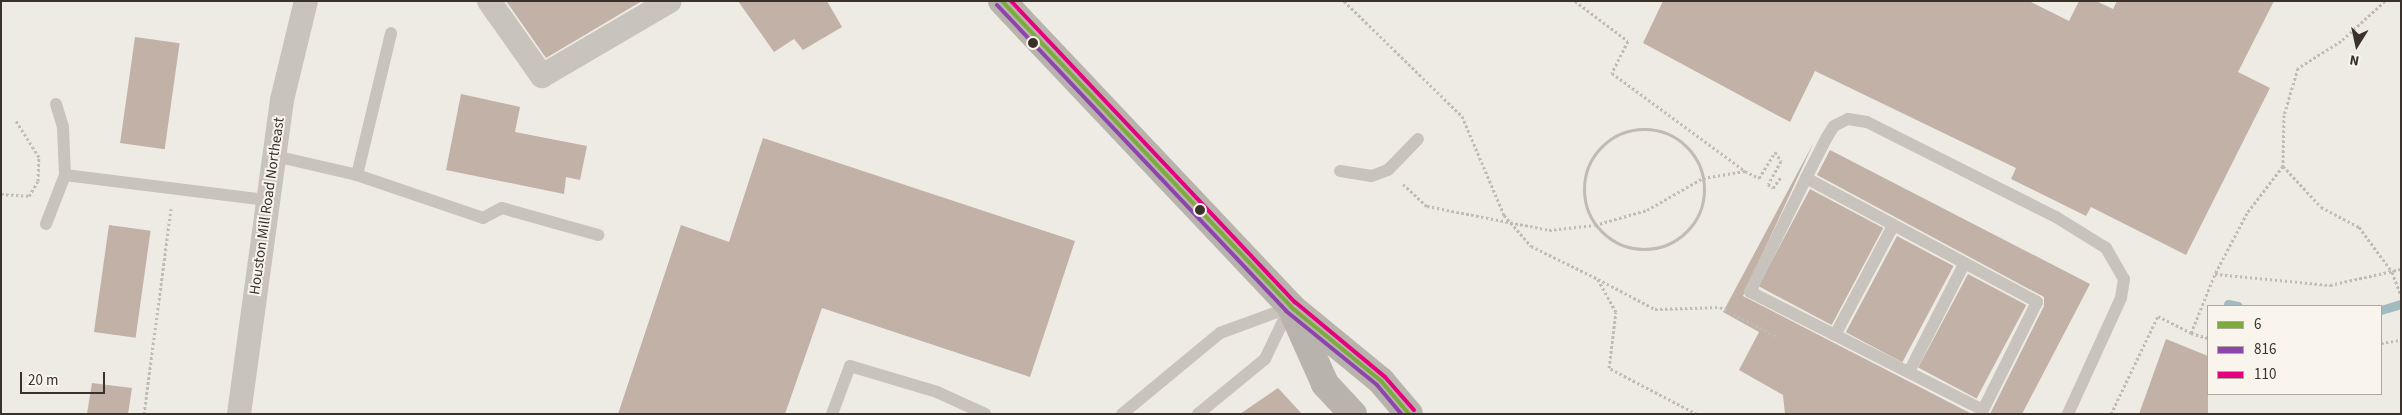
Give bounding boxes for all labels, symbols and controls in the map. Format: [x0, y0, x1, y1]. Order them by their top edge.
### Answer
north arrow [2332, 20, 2382, 70]
unlabelled marker [1028, 38, 1038, 48]
text: N [2348, 49, 2361, 70]
street label: Houston Mill Road Northeast [246, 116, 288, 296]
unlabelled marker [1195, 205, 1205, 215]
legend [2207, 305, 2382, 395]
text: 6 [2254, 314, 2261, 335]
text: 816 [2254, 339, 2276, 360]
scale bar [22, 362, 108, 394]
text: 110 [2254, 364, 2276, 385]
text: 20 m [28, 370, 58, 391]

